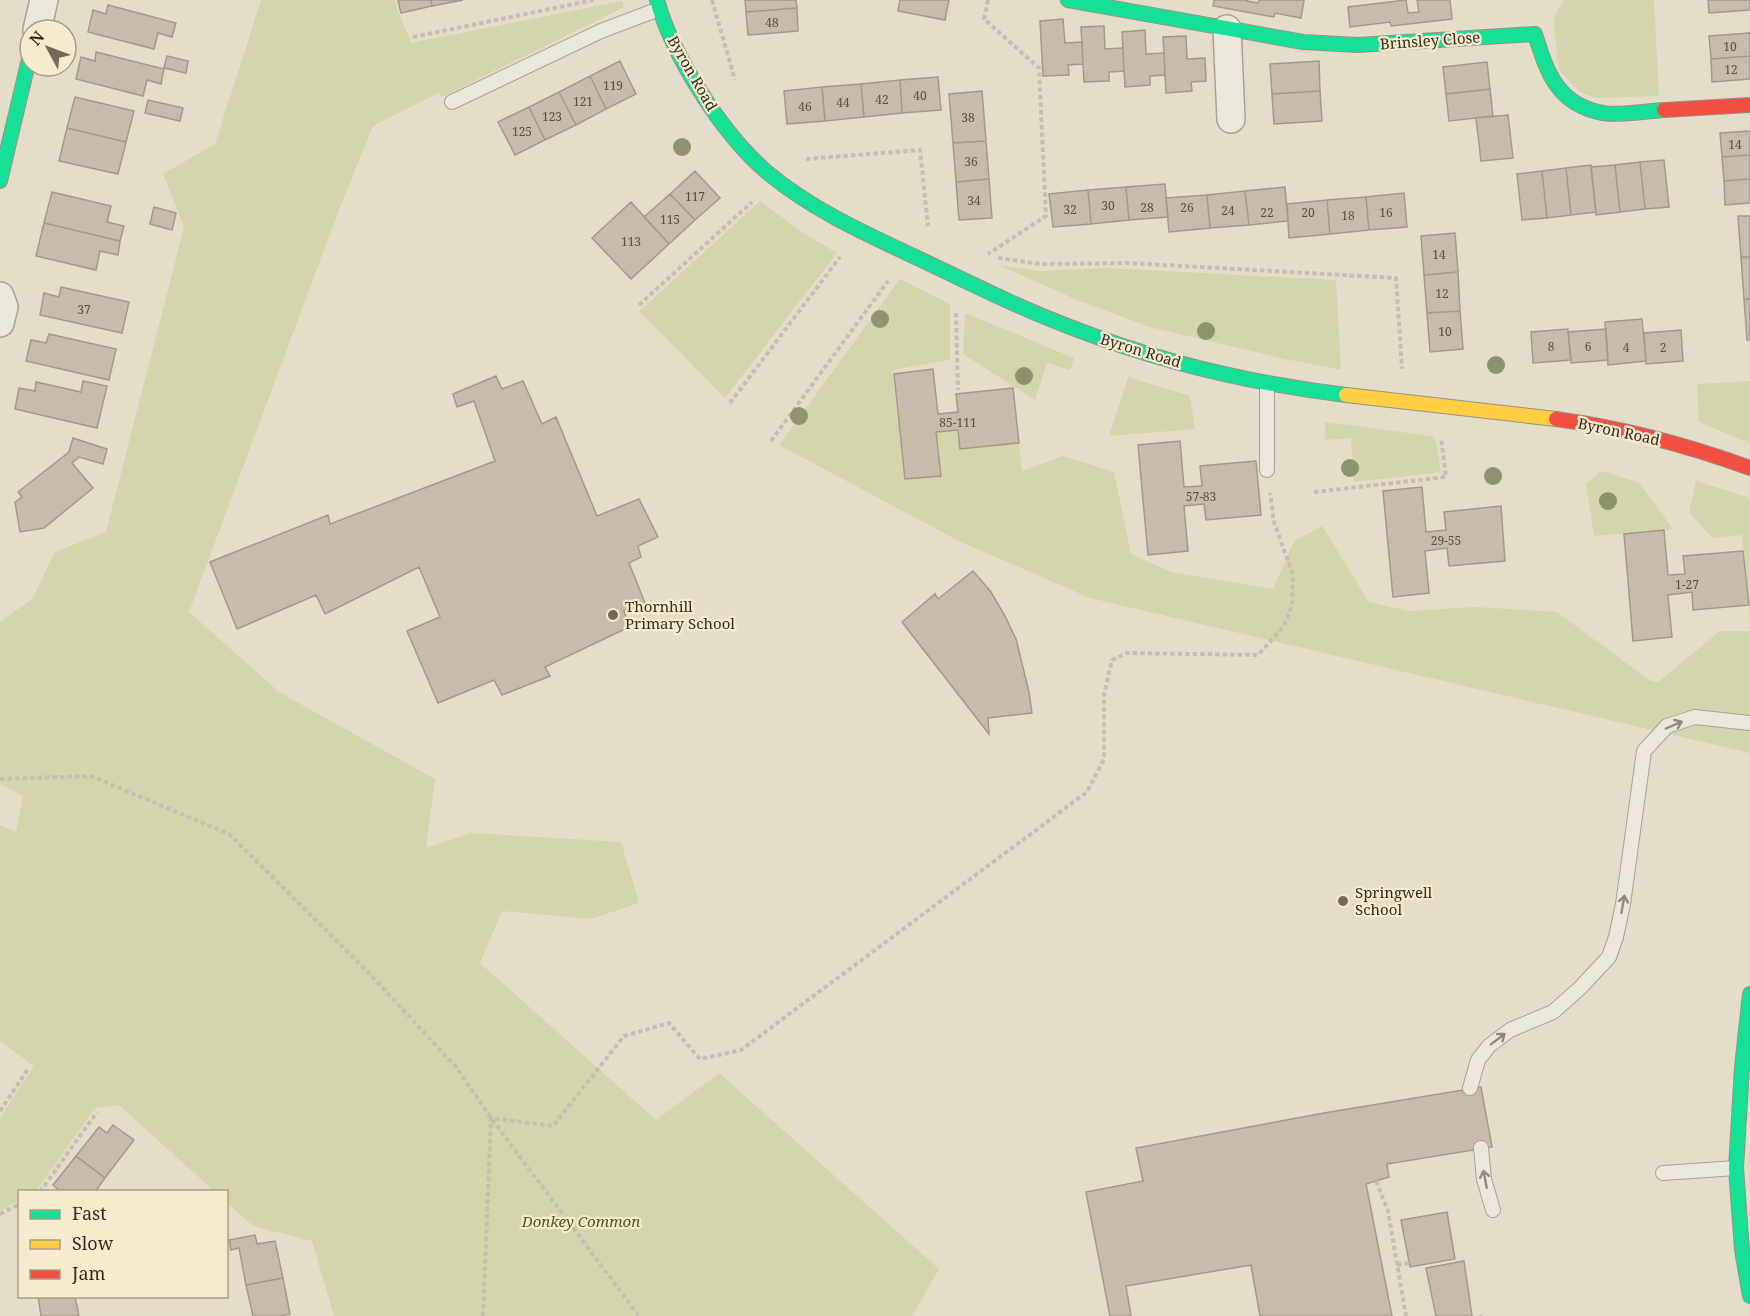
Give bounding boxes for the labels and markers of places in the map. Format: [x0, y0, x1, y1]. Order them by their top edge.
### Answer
place label: Thornhill Primary School [625, 596, 735, 633]
marker: Thornhill Primary School [606, 608, 620, 622]
place label: Springwell School [1355, 882, 1433, 919]
marker: Springwell School [1336, 894, 1350, 908]

